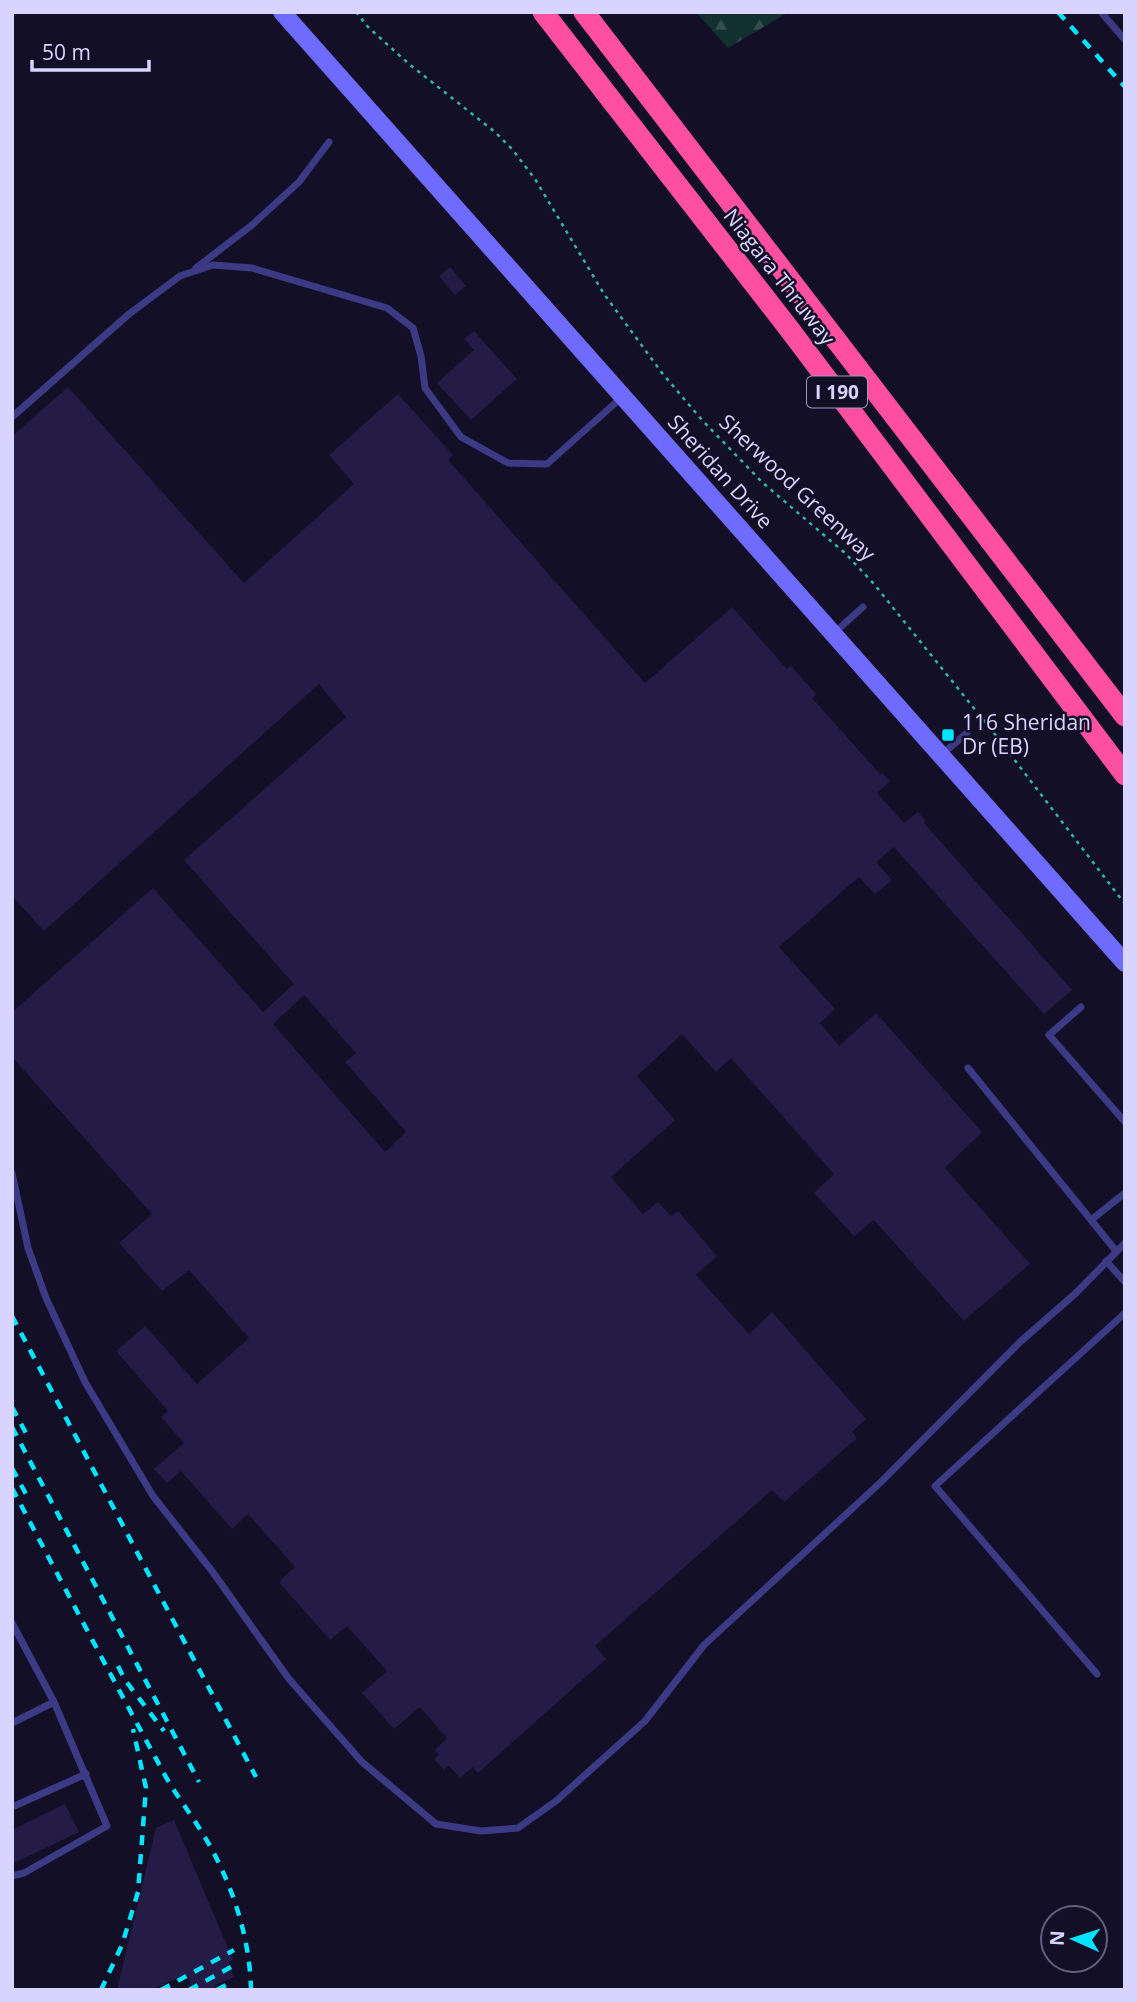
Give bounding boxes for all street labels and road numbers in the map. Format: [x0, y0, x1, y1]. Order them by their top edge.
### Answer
street label: Niagara Thruway [718, 202, 842, 351]
road number: I 190 [807, 376, 867, 408]
street label: Sheridan Drive [662, 408, 779, 534]
street label: Sherwood Greenway [714, 408, 882, 567]

